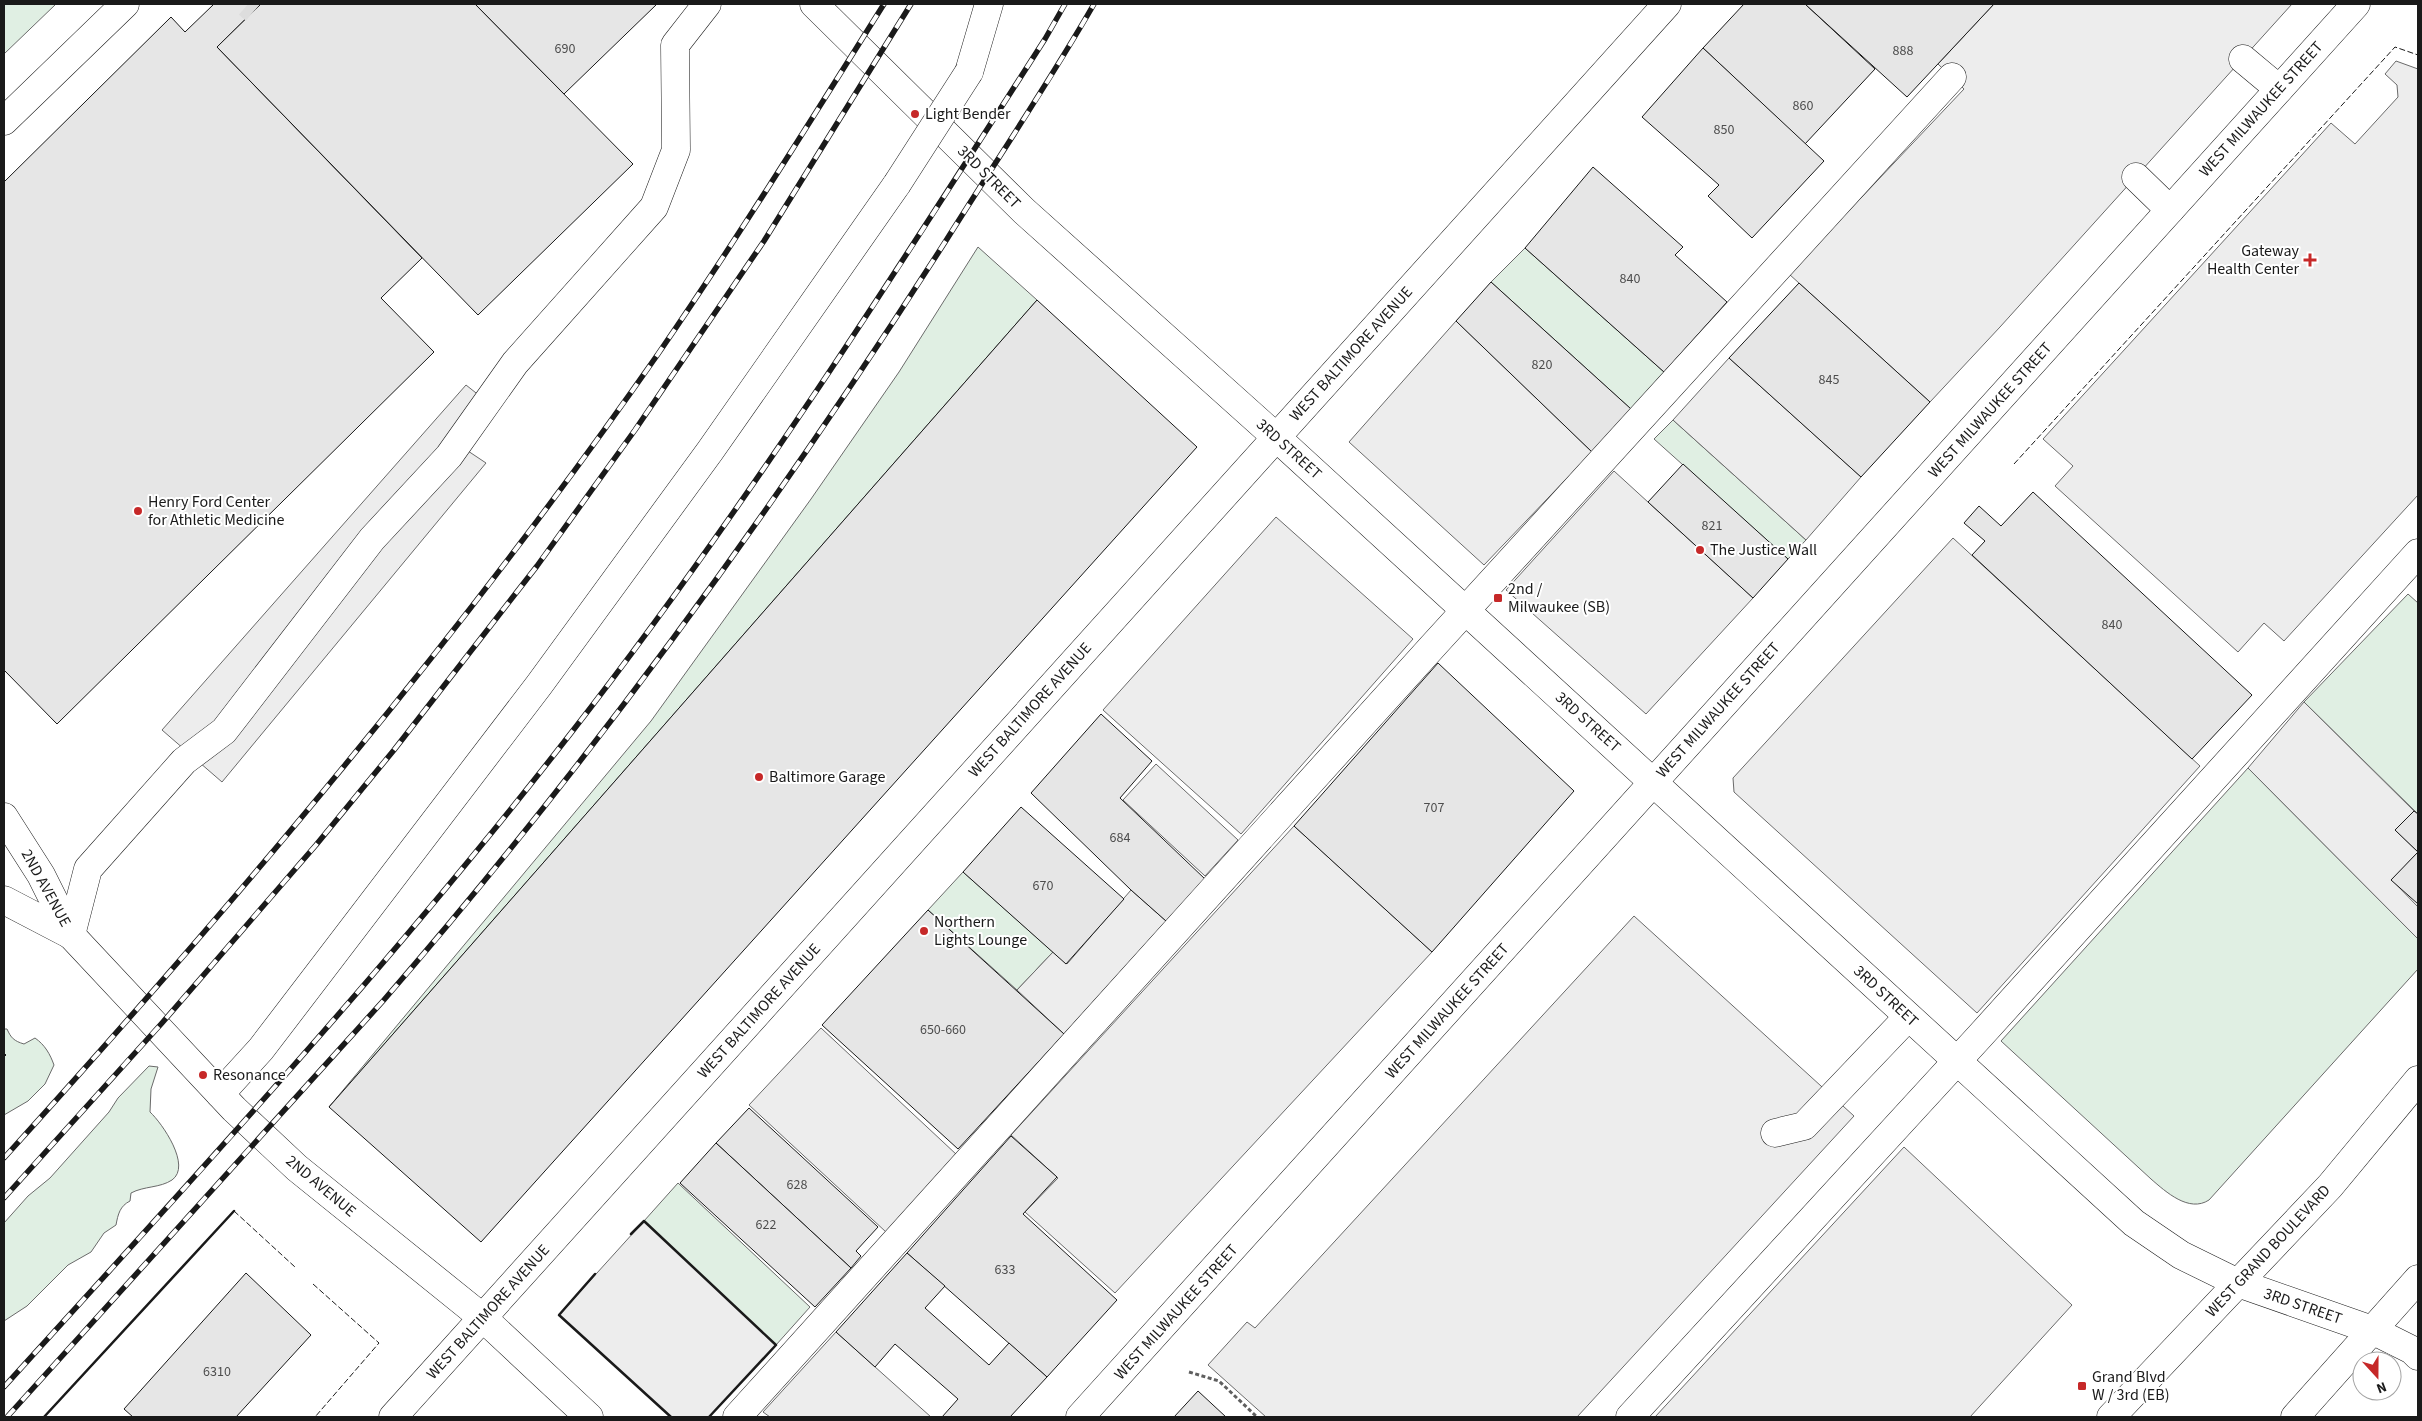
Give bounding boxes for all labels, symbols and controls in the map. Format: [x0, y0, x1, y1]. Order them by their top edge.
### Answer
street label: WEST MILWAUKEE STREET [2194, 36, 2328, 182]
house number: 690 [555, 39, 575, 59]
house number: 888 [1893, 41, 1913, 61]
house number: 860 [1793, 96, 1813, 116]
place label: Light Bender [925, 103, 1011, 125]
marker: Light Bender [909, 108, 921, 120]
house number: 850 [1714, 120, 1734, 140]
street label: 3RD STREET [952, 140, 1026, 214]
place label: Gateway Health Center [2207, 240, 2300, 280]
marker: Gateway Health Center [2303, 253, 2317, 267]
house number: 840 [1620, 269, 1640, 289]
street label: WEST BALTIMORE AVENUE [1284, 282, 1418, 426]
street label: WEST MILWAUKEE STREET [1923, 337, 2057, 483]
house number: 820 [1532, 355, 1552, 375]
house number: 845 [1819, 370, 1839, 390]
street label: 3RD STREET [1251, 414, 1327, 485]
place label: Henry Ford Center for Athletic Medicine [148, 491, 285, 531]
marker: Henry Ford Center for Athletic Medicine [132, 505, 144, 517]
house number: 821 [1702, 516, 1722, 536]
place label: The Justice Wall [1710, 539, 1817, 561]
marker: The Justice Wall [1694, 544, 1706, 556]
place label: 2nd / Milwaukee (SB) [1508, 578, 1610, 618]
marker: 2nd / Milwaukee (SB) [1492, 592, 1504, 604]
house number: 840 [2102, 615, 2122, 635]
street label: WEST MILWAUKEE STREET [1651, 637, 1785, 783]
street label: WEST BALTIMORE AVENUE [963, 638, 1097, 782]
street label: 3RD STREET [1550, 687, 1626, 758]
place label: Baltimore Garage [769, 766, 885, 788]
marker: Baltimore Garage [753, 771, 765, 783]
house number: 707 [1424, 798, 1444, 818]
house number: 684 [1110, 828, 1130, 848]
street label: 2ND AVENUE [16, 845, 76, 931]
house number: 670 [1033, 876, 1053, 896]
place label: Northern Lights Lounge [934, 911, 1027, 951]
marker: Northern Lights Lounge [918, 925, 930, 937]
street label: WEST MILWAUKEE STREET [1380, 938, 1514, 1084]
street label: WEST BALTIMORE AVENUE [692, 939, 826, 1083]
street label: 3RD STREET [1849, 960, 1924, 1032]
house number: 650-660 [920, 1020, 966, 1040]
place label: Resonance [213, 1064, 286, 1086]
marker: Resonance [197, 1069, 209, 1081]
street label: 2ND AVENUE [281, 1150, 361, 1222]
house number: 628 [787, 1175, 807, 1195]
street label: WEST GRAND BOULEVARD [2201, 1180, 2336, 1322]
house number: 622 [756, 1215, 776, 1235]
street label: WEST MILWAUKEE STREET [1109, 1239, 1243, 1385]
street label: WEST BALTIMORE AVENUE [421, 1240, 555, 1384]
house number: 633 [995, 1260, 1015, 1280]
street label: 3RD STREET [2261, 1282, 2345, 1330]
north arrow [2352, 1351, 2402, 1401]
house number: 6310 [203, 1362, 231, 1382]
place label: Grand Blvd W / 3rd (EB) [2092, 1366, 2170, 1406]
text: N [2373, 1376, 2389, 1398]
marker: Grand Blvd W / 3rd (EB) [2076, 1380, 2088, 1392]

